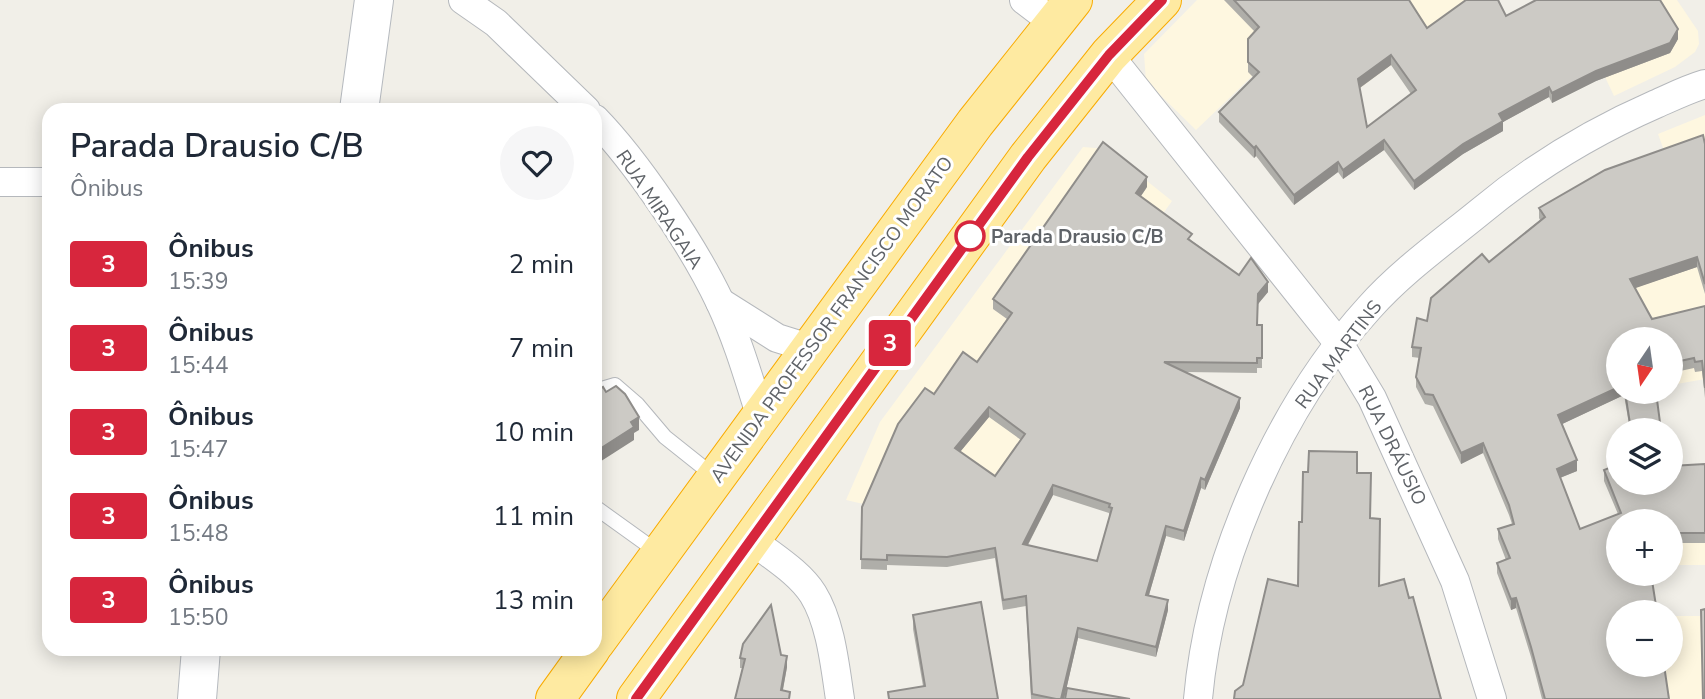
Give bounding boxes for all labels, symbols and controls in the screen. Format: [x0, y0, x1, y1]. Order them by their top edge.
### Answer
text: Parada Drausio C/B [70, 124, 364, 169]
button: heart [500, 126, 574, 200]
street label: RUA MIRAGAIA [610, 145, 709, 274]
street label: AVENIDA PROFESSOR FRANCISCO MORATO [704, 151, 959, 488]
text: Ônibus [70, 173, 143, 204]
marker: Parada Drausio C/B [955, 221, 985, 251]
place label: Parada Drausio C/B [991, 224, 1164, 250]
text: Ônibus [168, 231, 254, 266]
text: 2 min [509, 247, 574, 282]
text: 3 [101, 248, 116, 280]
text: 15:39 [168, 266, 228, 297]
street label: RUA MARTINS [1289, 295, 1388, 414]
text: Ônibus [168, 315, 254, 350]
line badge: 3 [867, 320, 913, 366]
text: 3 [883, 327, 897, 359]
north arrow [1606, 327, 1684, 404]
map controls [1606, 327, 1683, 677]
text: 7 min [509, 331, 574, 366]
text: 3 [101, 332, 116, 364]
text: 15:44 [168, 350, 228, 381]
street label: RUA DRÁUSIO [1352, 381, 1432, 510]
text: Ônibus [168, 399, 254, 434]
text: 10 min [493, 415, 574, 450]
text: 3 [101, 416, 116, 448]
button: layers [1606, 418, 1683, 495]
text: 15:47 [168, 434, 228, 465]
text: Ônibus [168, 483, 254, 518]
text: 11 min [493, 499, 574, 534]
text: 3 [101, 500, 116, 532]
button: + [1606, 509, 1683, 586]
text: 15:48 [168, 518, 228, 549]
text: Ônibus [168, 567, 254, 602]
text: 13 min [493, 583, 574, 618]
text: 3 [101, 584, 116, 616]
button: − [1606, 600, 1683, 677]
text: 15:50 [168, 602, 228, 633]

